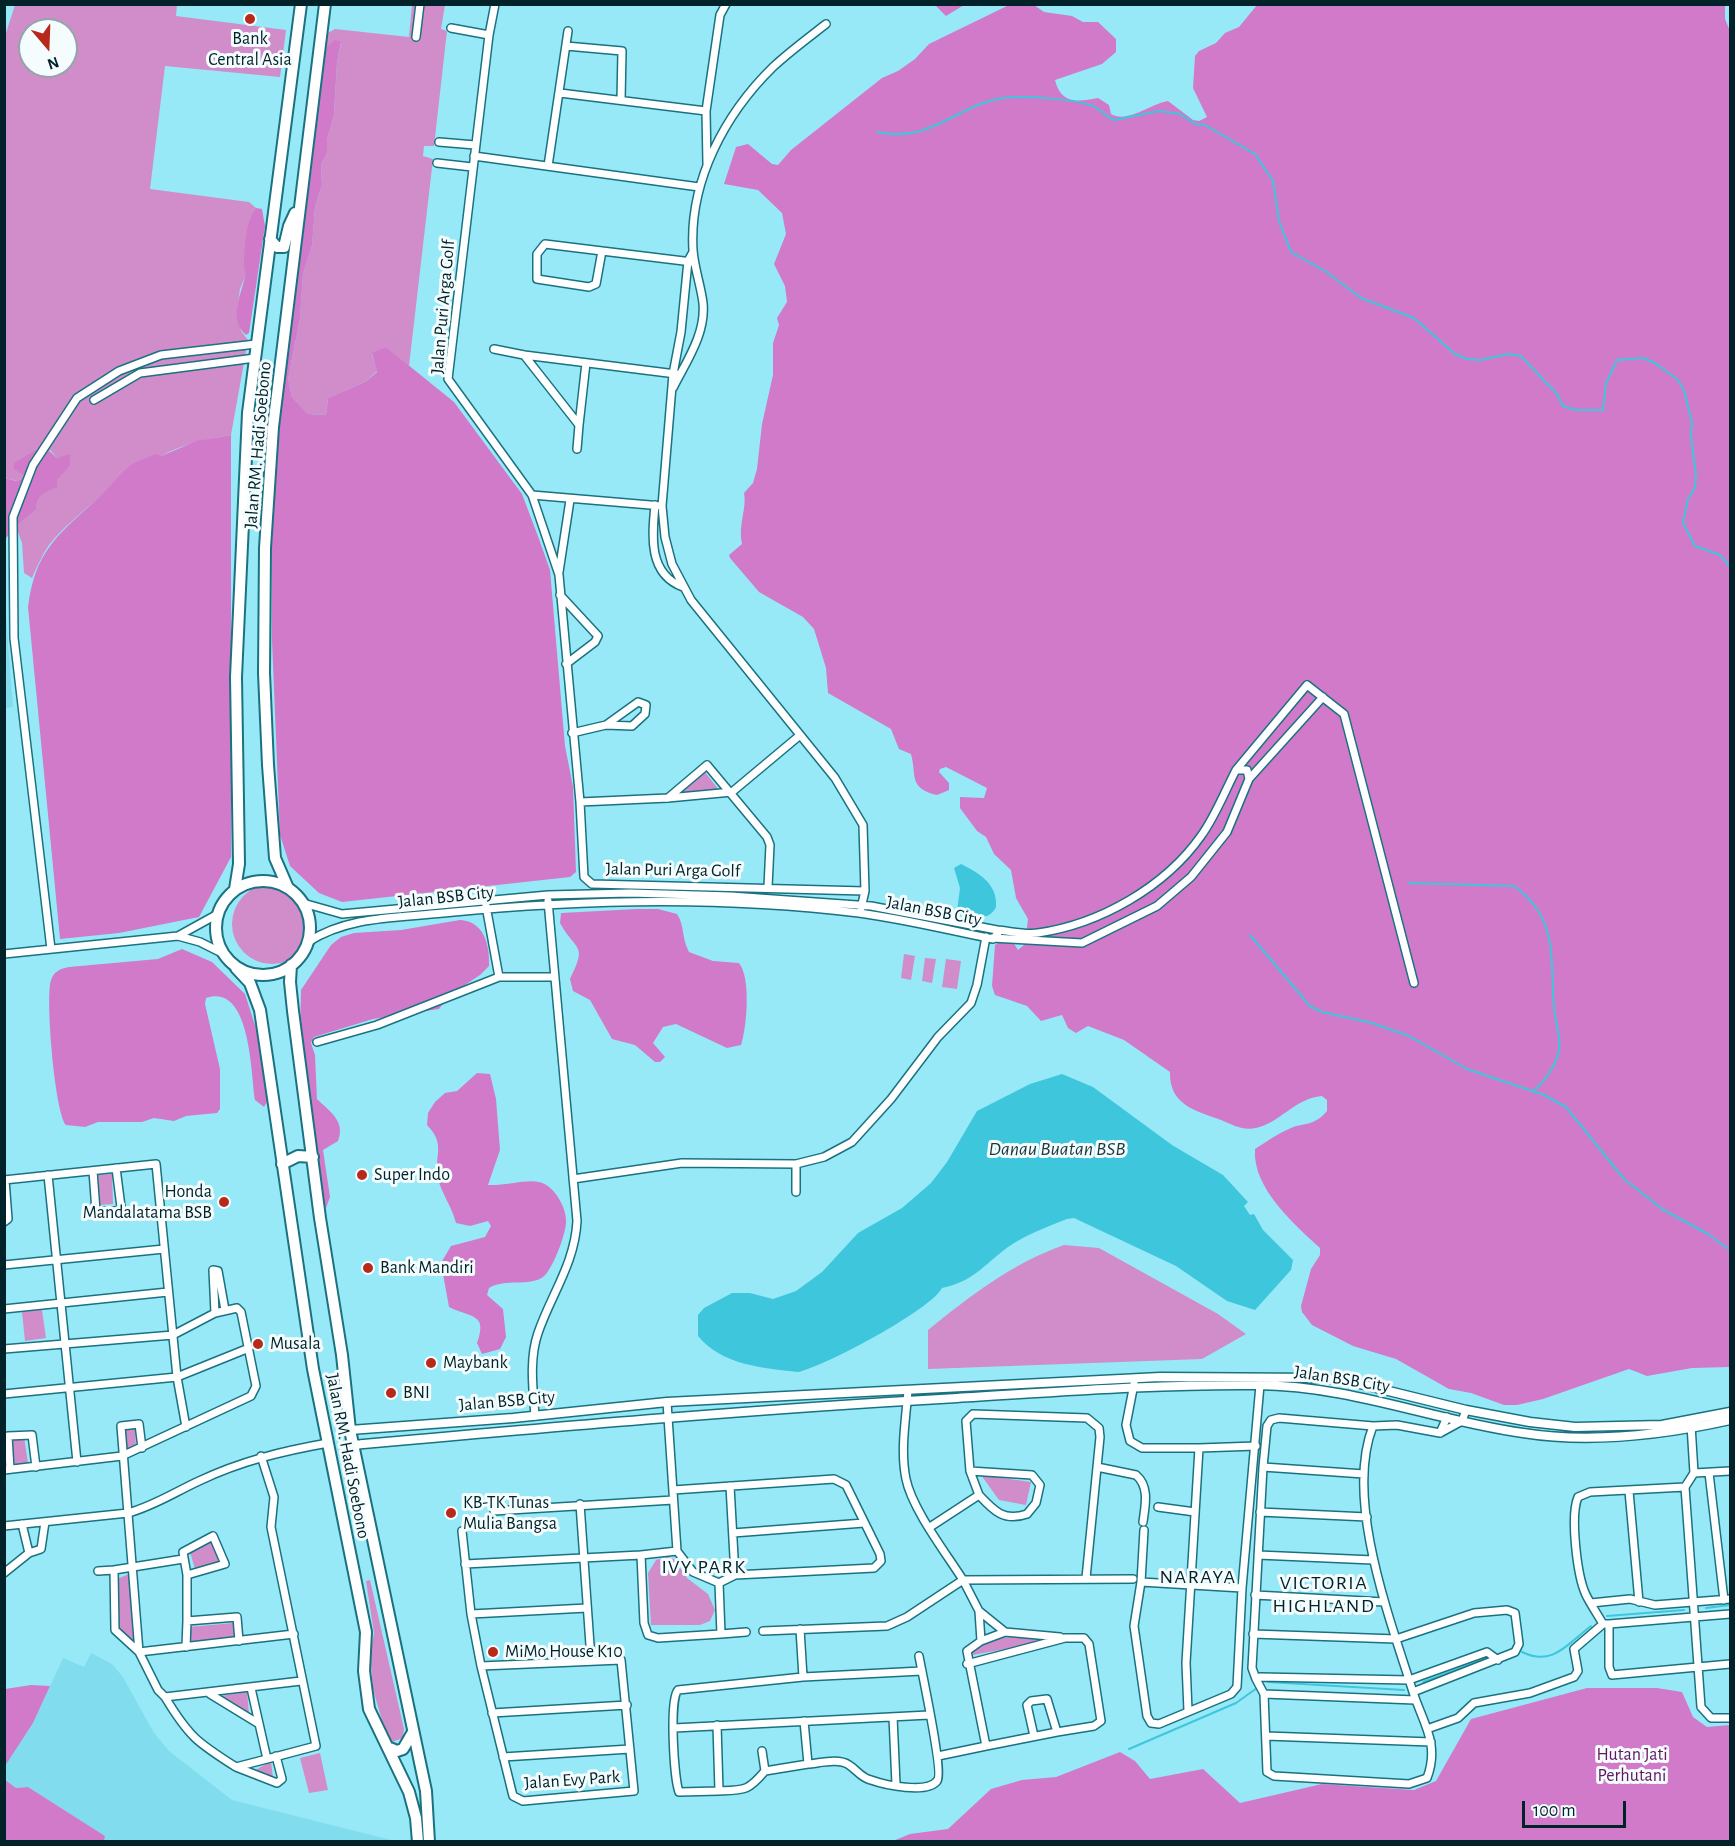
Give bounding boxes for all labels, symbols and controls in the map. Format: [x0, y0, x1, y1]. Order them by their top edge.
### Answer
marker: Bank Central Asia [243, 12, 257, 26]
north arrow [18, 18, 78, 78]
place label: Bank Central Asia [208, 28, 292, 70]
text: N [45, 54, 61, 73]
street label: Jalan Puri Arga Golf [426, 239, 460, 375]
street label: Jalan RM. Hadi Soebono [240, 360, 276, 530]
street label: Jalan Puri Arga Golf [605, 858, 741, 882]
street label: Jalan BSB City [397, 881, 495, 913]
street label: Jalan BSB City [885, 891, 983, 931]
water label: Danau Buatan BSB [988, 1137, 1126, 1161]
place label: Super Indo [374, 1164, 450, 1186]
marker: Super Indo [355, 1168, 369, 1182]
place label: Honda Mandalatama BSB [83, 1181, 212, 1224]
marker: Honda Mandalatama BSB [217, 1195, 231, 1209]
place label: Bank Mandiri [380, 1257, 474, 1279]
marker: Bank Mandiri [361, 1261, 375, 1275]
place label: Musala [270, 1333, 321, 1355]
marker: Musala [251, 1337, 265, 1351]
place label: Maybank [443, 1352, 508, 1374]
marker: Maybank [424, 1356, 438, 1370]
street label: Jalan BSB City [1293, 1361, 1391, 1397]
street label: Jalan RM. Hadi Soebono [321, 1372, 375, 1540]
place label: BNI [403, 1382, 430, 1404]
marker: BNI [384, 1386, 398, 1400]
street label: Jalan BSB City [458, 1386, 556, 1416]
place label: KB-TK Tunas Mulia Bangsa [463, 1492, 557, 1534]
marker: KB-TK Tunas Mulia Bangsa [444, 1506, 458, 1520]
district label: IVY PARK [661, 1555, 747, 1579]
district label: NARAYA [1159, 1565, 1237, 1589]
district label: VICTORIA HIGHLAND [1273, 1571, 1375, 1618]
place label: MiMo House K10 [505, 1641, 623, 1663]
marker: MiMo House K10 [486, 1645, 500, 1659]
park label: Hutan Jati Perhutani [1596, 1744, 1668, 1786]
street label: Jalan Evy Park [523, 1766, 621, 1794]
scale bar [1525, 1789, 1628, 1827]
text: 100 m [1533, 1802, 1576, 1820]

